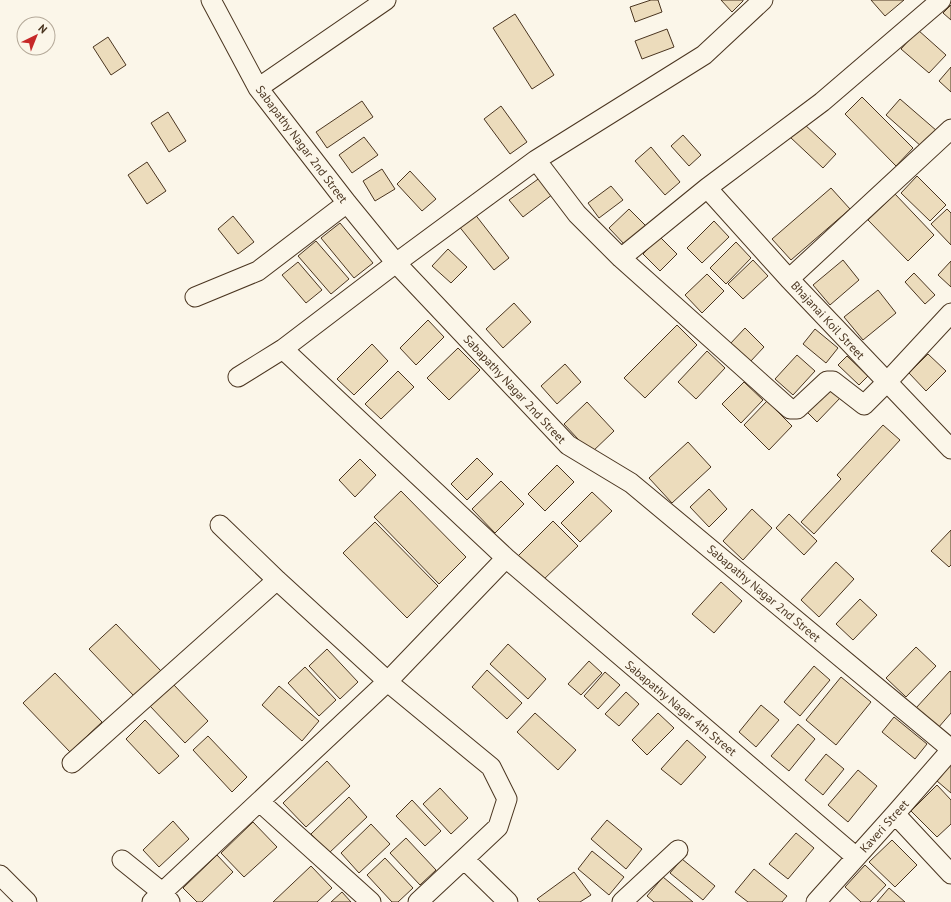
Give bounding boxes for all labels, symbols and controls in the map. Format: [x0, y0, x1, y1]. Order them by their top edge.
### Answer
north arrow [16, 16, 56, 56]
text: N [35, 21, 50, 36]
street label: Sabapathy Nagar 2nd Street [253, 82, 351, 206]
street label: Bhajanai Koil Street [788, 278, 868, 362]
street label: Sabapathy Nagar 2nd Street [461, 331, 569, 447]
street label: Sabapathy Nagar 2nd Street [704, 541, 824, 645]
street label: Sabapathy Nagar 4th Street [622, 657, 740, 759]
street label: Kaveri Street [856, 797, 912, 855]

